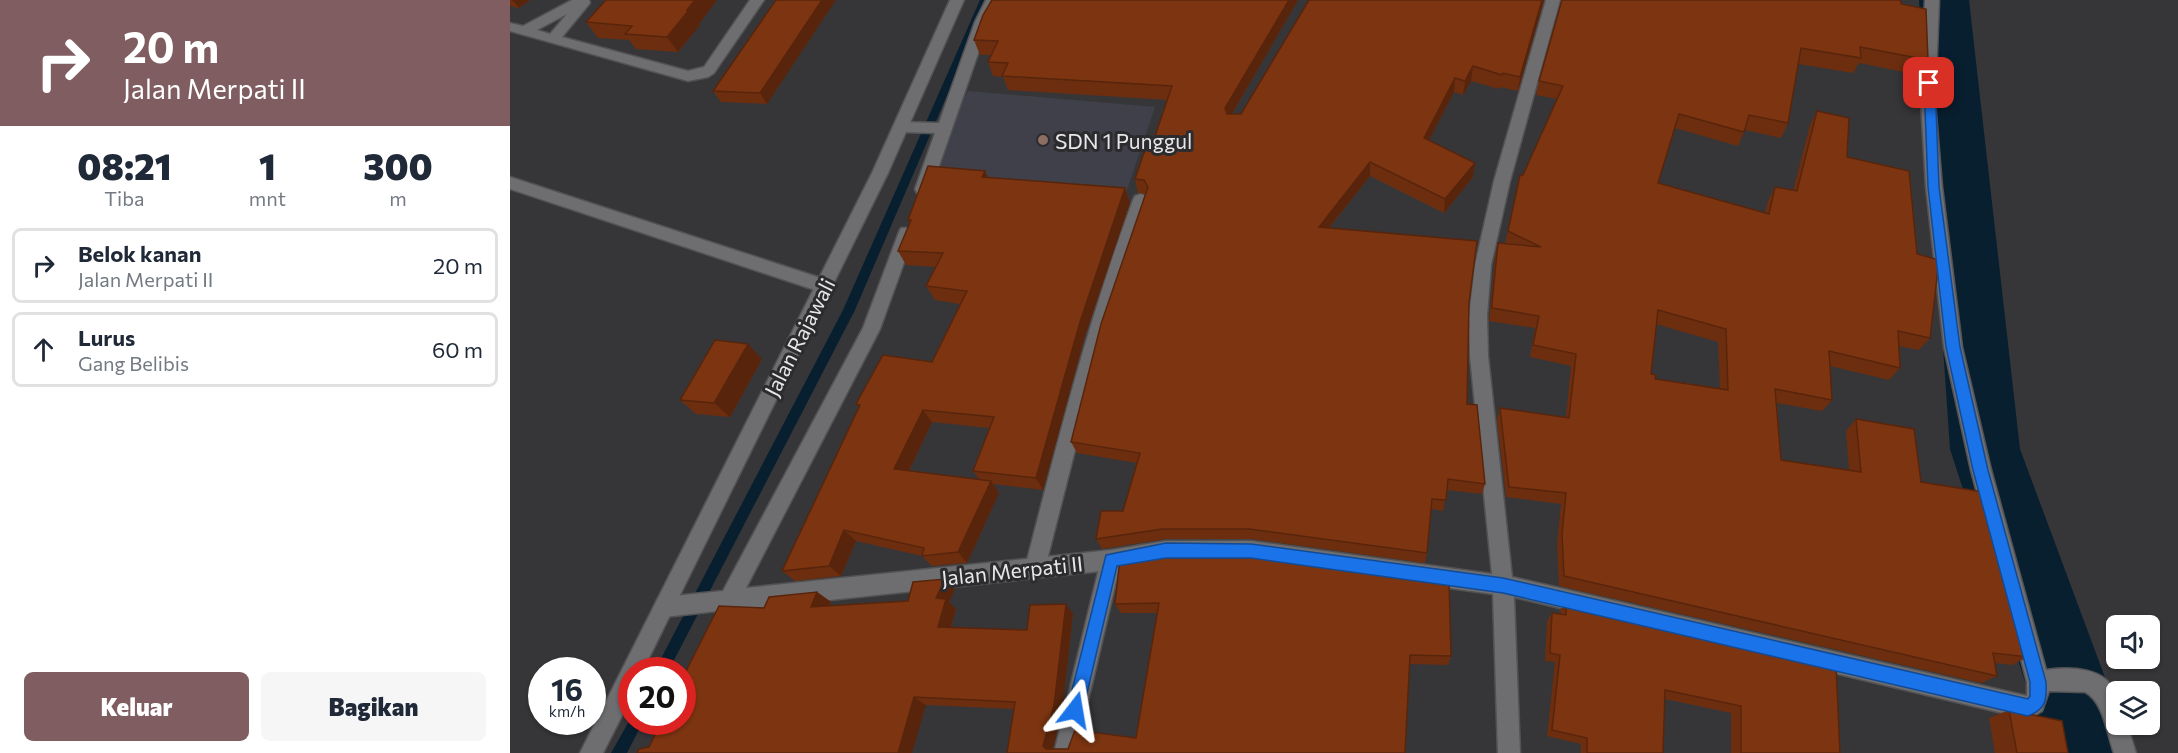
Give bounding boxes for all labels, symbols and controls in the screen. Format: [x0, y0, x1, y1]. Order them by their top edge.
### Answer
text: 20 m [123, 20, 219, 72]
icon: right [24, 24, 102, 102]
pin [1903, 57, 1954, 108]
icon: arrive [1912, 66, 1945, 99]
text: Jalan Merpati II [123, 72, 306, 105]
place label: SDN 1 Punggul [1055, 128, 1192, 153]
marker: SDN 1 Punggul [1036, 133, 1050, 147]
text: 08:21 [77, 143, 172, 187]
text: 1 [259, 143, 276, 187]
text: 300 [363, 143, 433, 187]
text: Tiba [104, 186, 145, 210]
text: mnt [249, 186, 286, 210]
text: m [389, 186, 407, 210]
text: Belok kanan [78, 240, 201, 267]
icon: right [27, 249, 60, 282]
text: 20 m [433, 252, 483, 279]
text: Jalan Merpati II [78, 267, 213, 291]
street label: Jalan Rajawali [759, 274, 839, 400]
text: Lurus [78, 324, 135, 351]
icon: ahead [27, 333, 60, 366]
text: 60 m [432, 336, 483, 363]
text: Gang Belibis [78, 351, 189, 375]
street label: Jalan Merpati II [940, 550, 1084, 590]
map controls [2106, 615, 2160, 735]
button: sound [2106, 615, 2160, 669]
speed limit sign: 20 [618, 657, 696, 735]
text: 16 [551, 670, 583, 707]
button: Keluar [24, 672, 249, 741]
button: Bagikan [261, 672, 486, 741]
position arrow [1043, 678, 1107, 742]
button: layers [2106, 681, 2160, 735]
text: km/h [549, 702, 585, 720]

